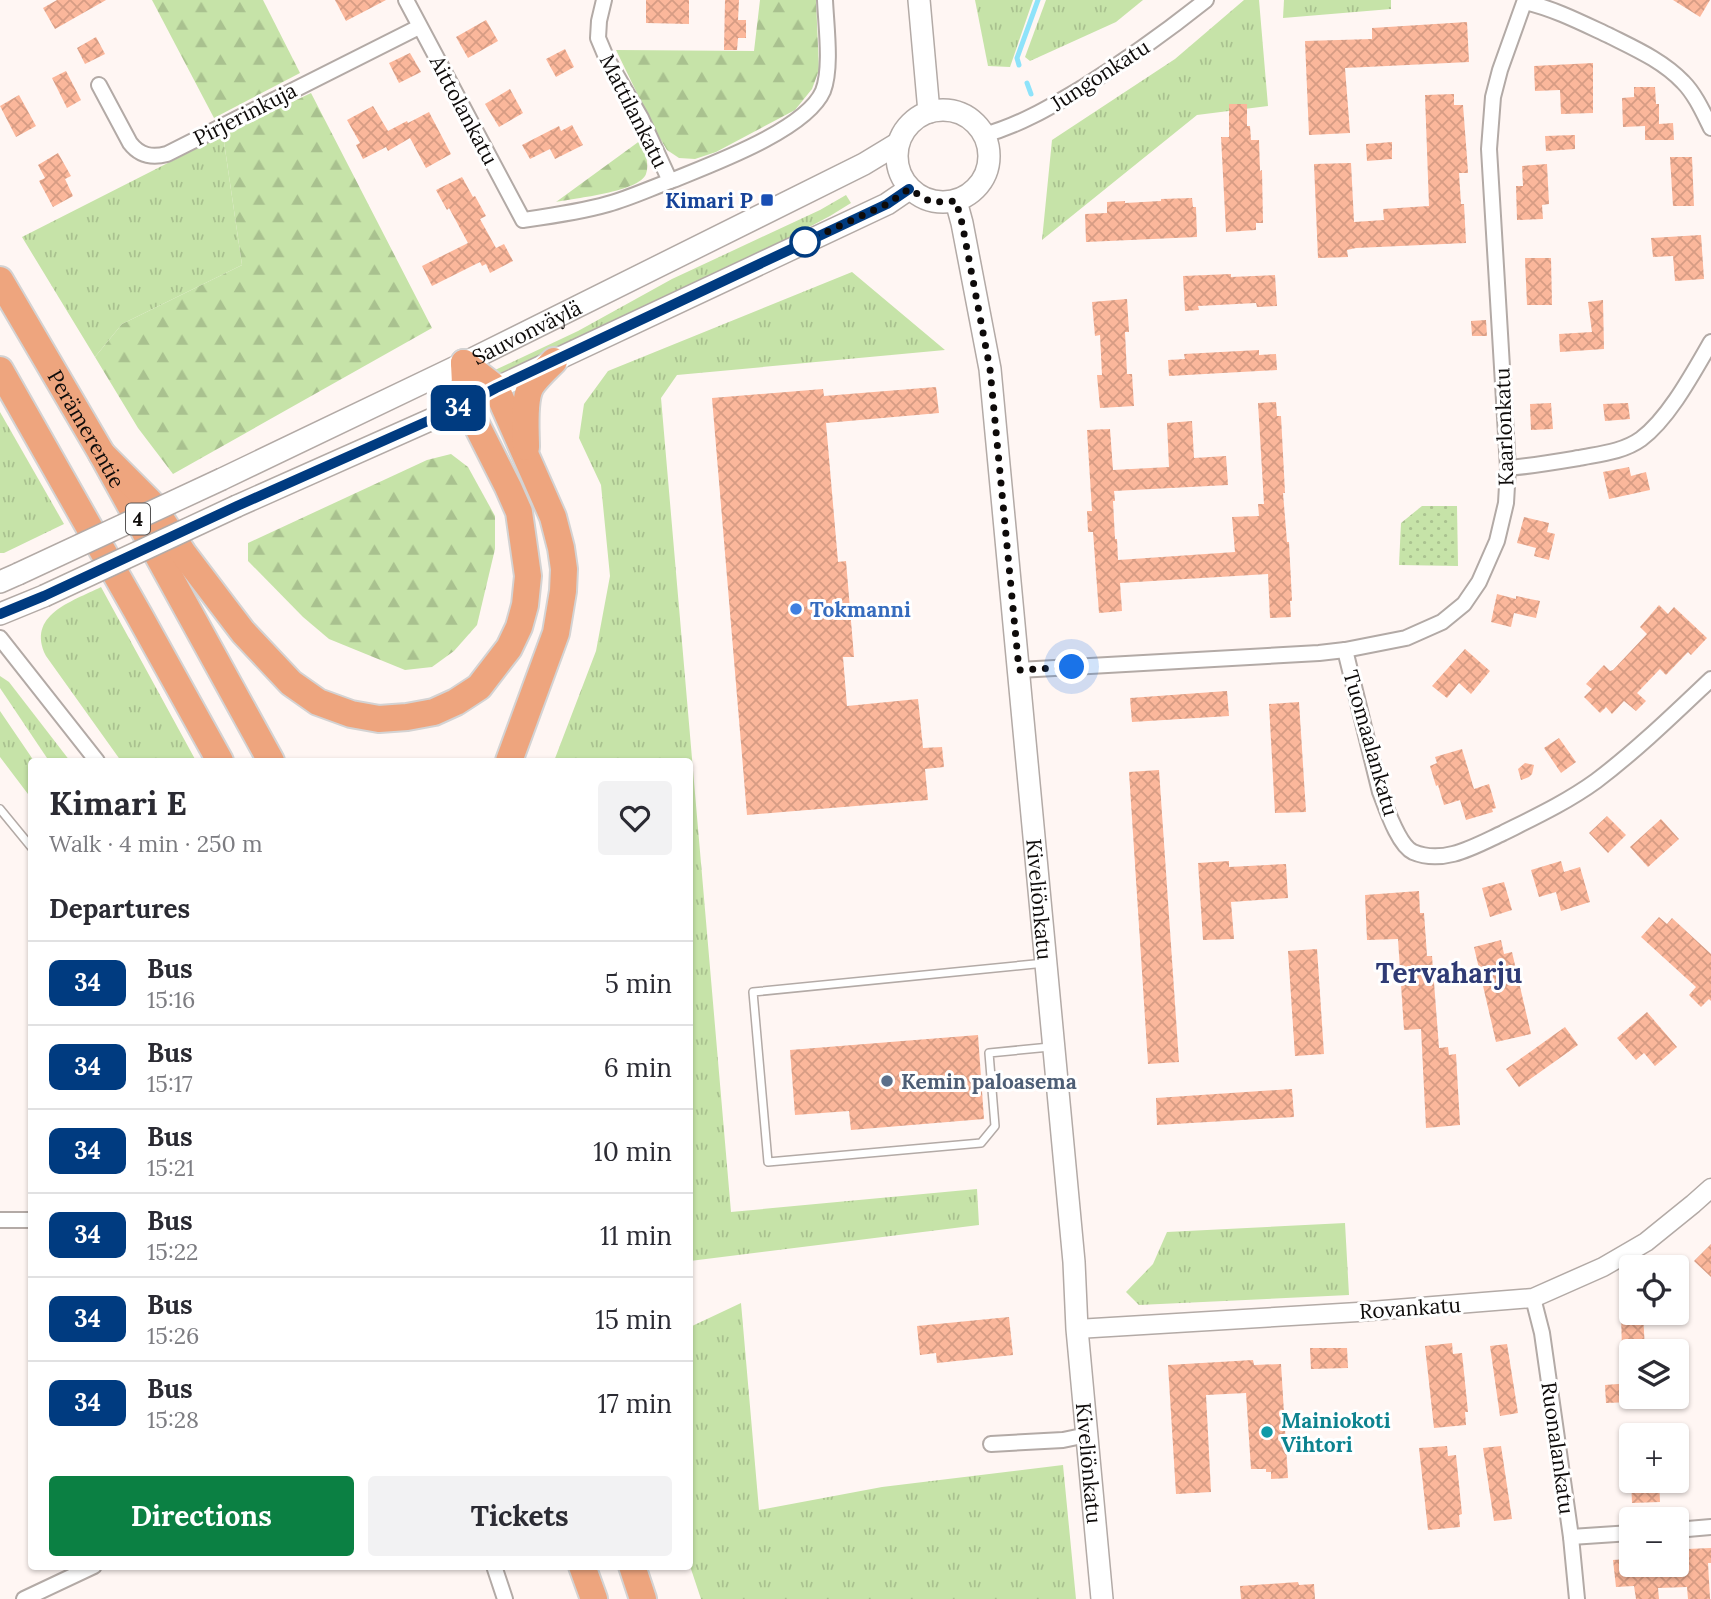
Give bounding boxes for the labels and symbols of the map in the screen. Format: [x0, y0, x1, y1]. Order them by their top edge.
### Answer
street label: Jungonkatu [1045, 33, 1154, 117]
street label: Aittolankatu [423, 50, 504, 169]
street label: Mattilankatu [594, 50, 674, 172]
street label: Pirjerinkuja [189, 76, 301, 152]
place label: Kimari P [665, 187, 754, 214]
marker: Kimari P [759, 192, 775, 208]
unlabelled marker [790, 227, 820, 257]
street label: Sauvonväylä [467, 293, 586, 371]
street label: Perämerentie [42, 365, 131, 492]
street label: Kaarlonkatu [1488, 367, 1520, 487]
line badge: 34 [426, 385, 490, 431]
road number: 4 [126, 504, 150, 534]
place label: Tokmanni [810, 596, 911, 623]
marker: Tokmanni [788, 601, 804, 617]
your location [1054, 649, 1089, 684]
street label: Tuomaalankatu [1337, 667, 1405, 819]
street label: Kiveliönkatu [1021, 837, 1059, 961]
district label: Tervaharju [1376, 955, 1522, 991]
place label: Kemin paloasema [901, 1068, 1077, 1095]
marker: Kemin paloasema [879, 1073, 895, 1089]
street label: Rovankatu [1358, 1291, 1462, 1325]
street label: Ruonalankatu [1535, 1380, 1581, 1516]
street label: Kiveliönkatu [1070, 1401, 1108, 1525]
place label: Mainiokoti Vihtori [1281, 1407, 1391, 1458]
marker: Mainiokoti Vihtori [1259, 1424, 1275, 1440]

